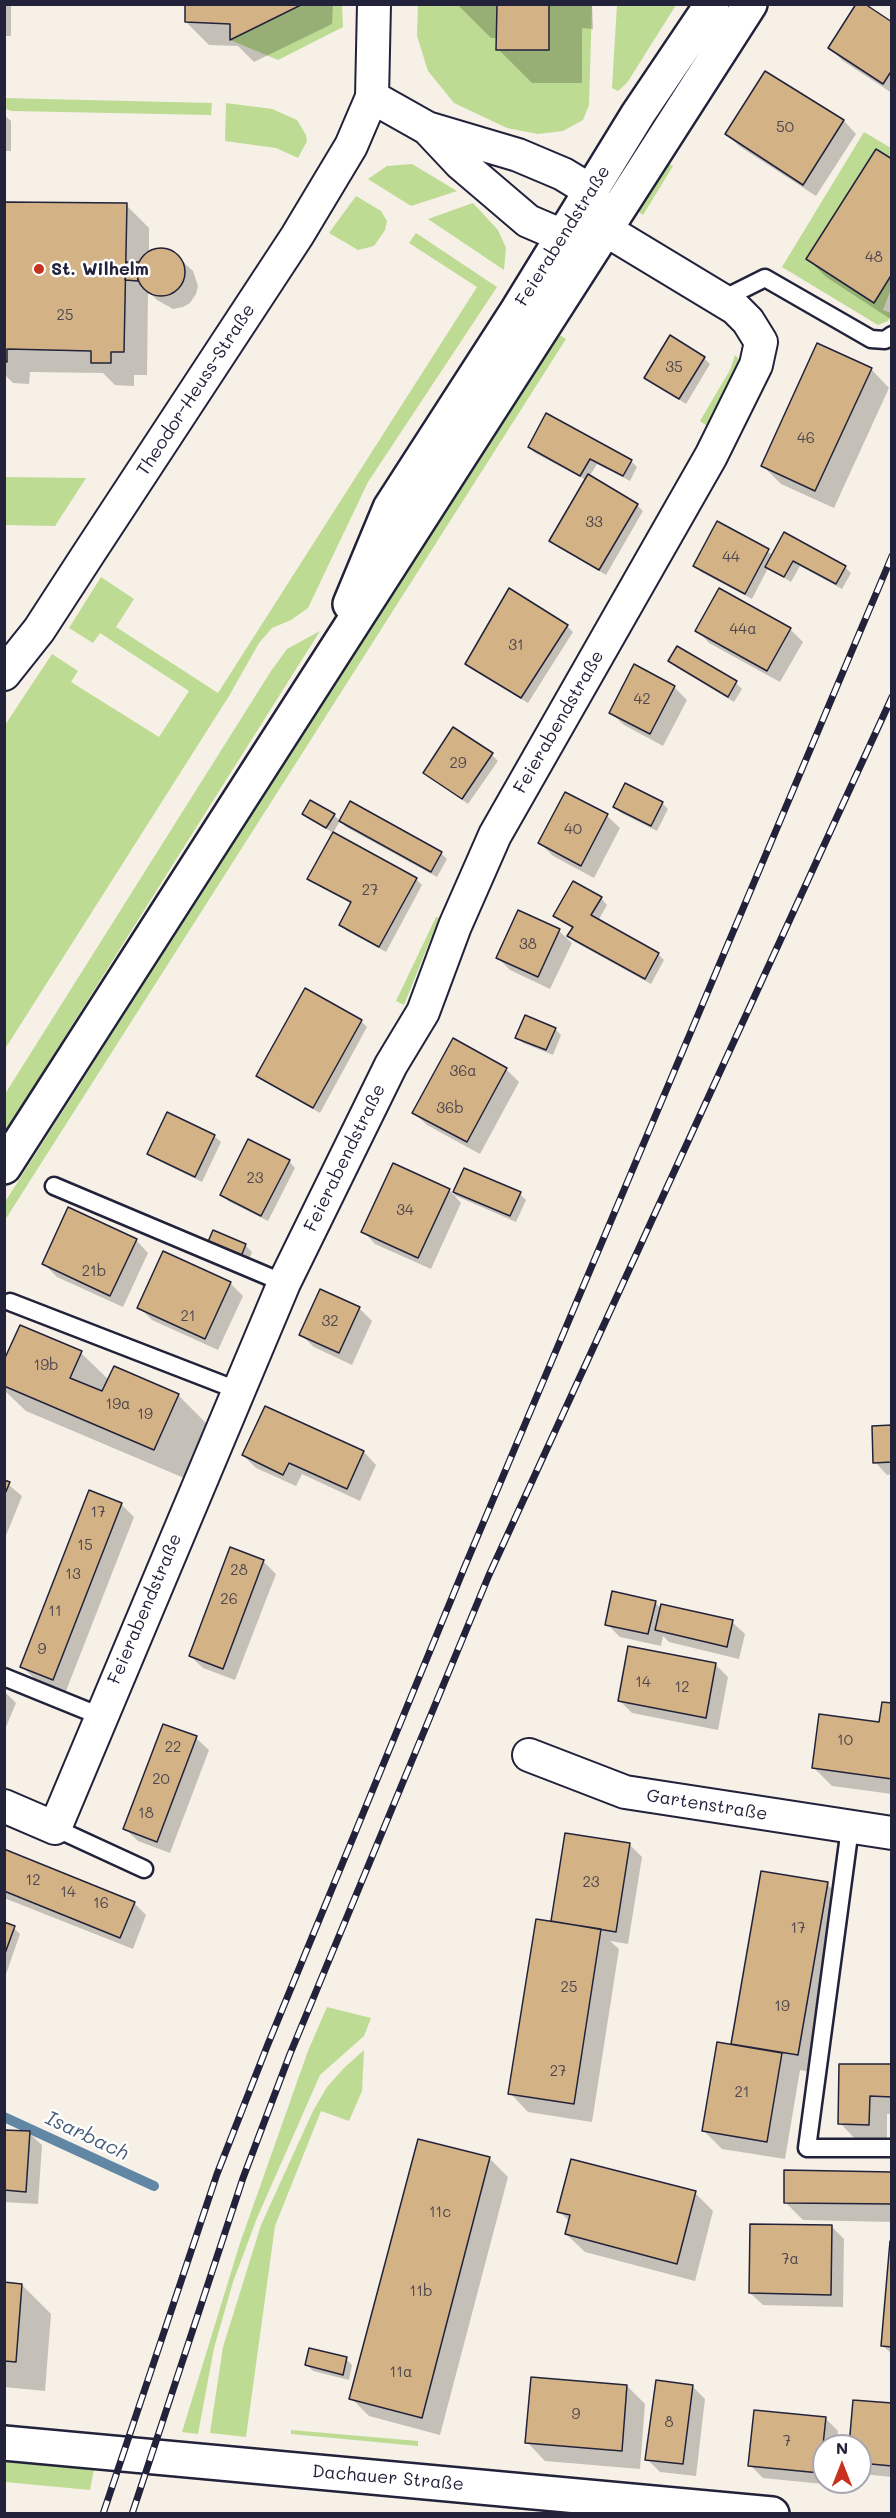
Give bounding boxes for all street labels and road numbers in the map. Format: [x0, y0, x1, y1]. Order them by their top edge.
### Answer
street label: Feierabendstraße [511, 162, 615, 310]
street label: Theodor-Heuss-Straße [132, 300, 260, 480]
street label: Feierabendstraße [509, 647, 609, 797]
street label: Feierabendstraße [300, 1081, 390, 1235]
street label: Feierabendstraße [103, 1530, 187, 1688]
street label: Gartenstraße [645, 1785, 769, 1825]
street label: Dachauer Straße [311, 2461, 465, 2495]

